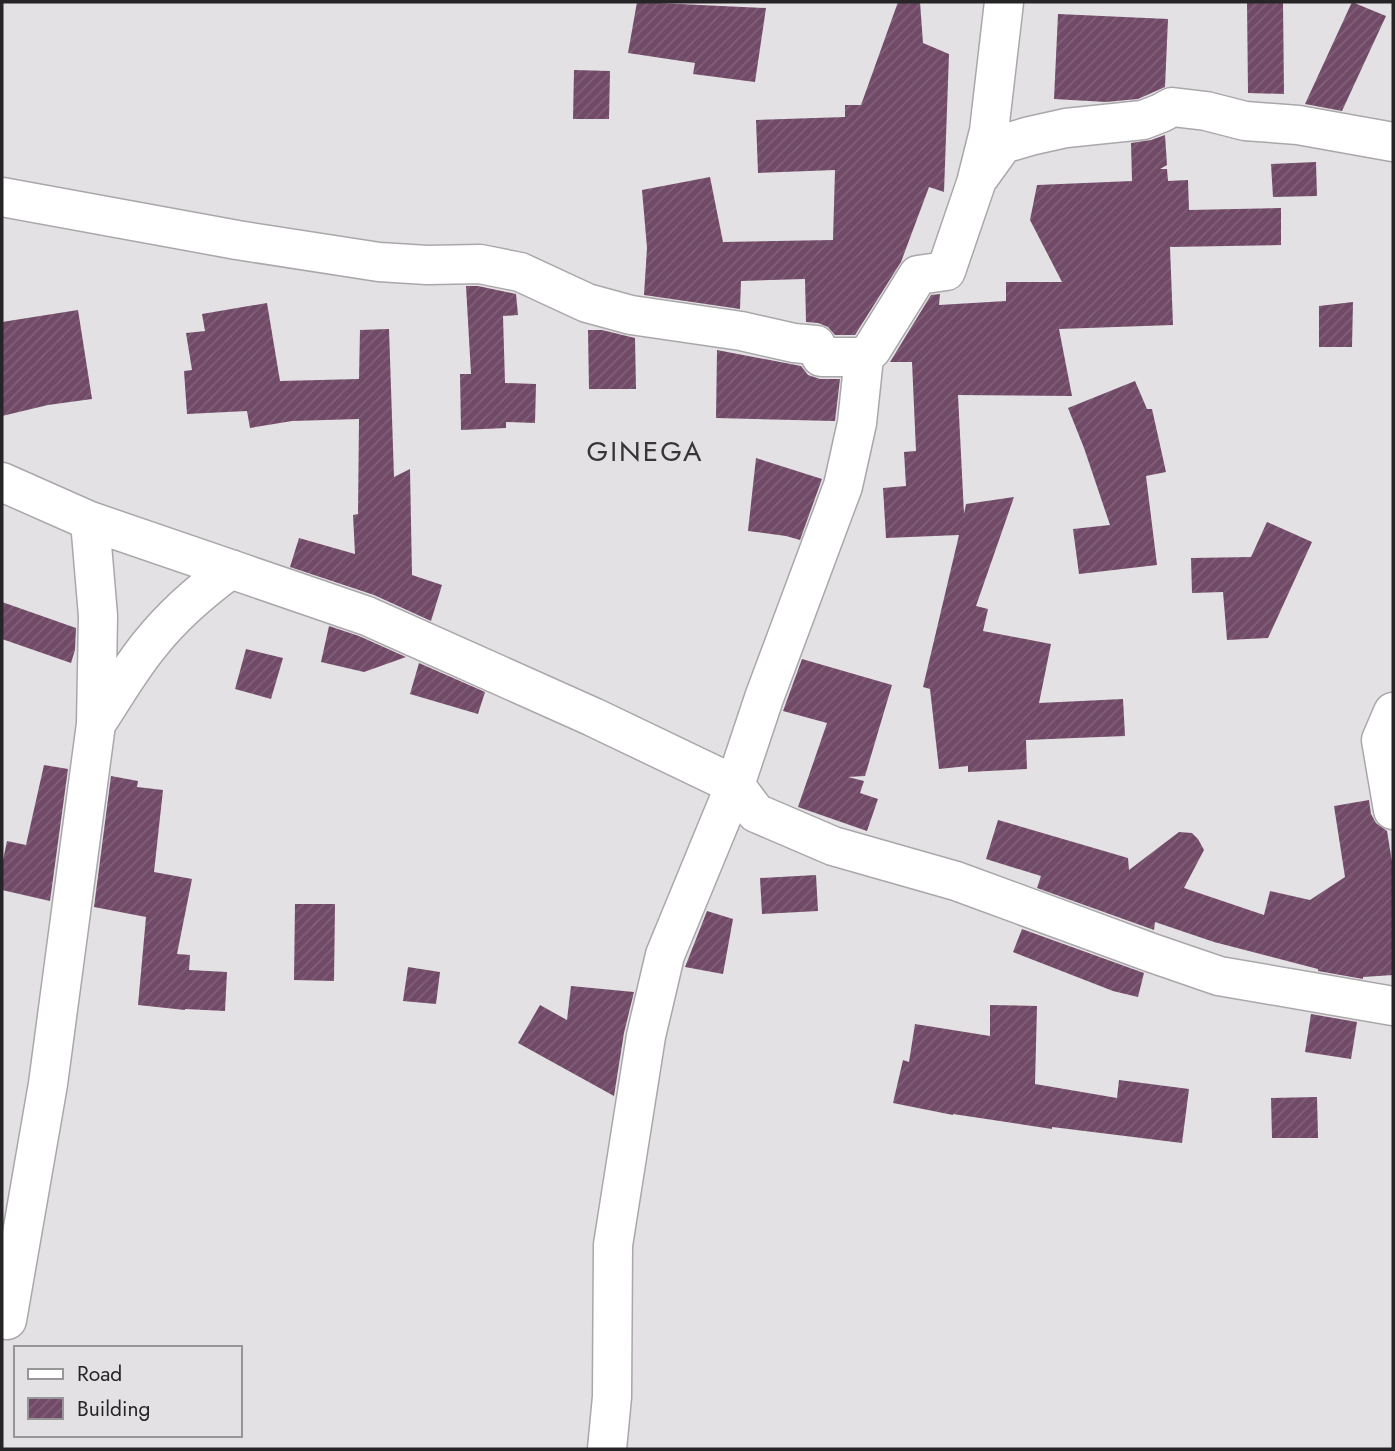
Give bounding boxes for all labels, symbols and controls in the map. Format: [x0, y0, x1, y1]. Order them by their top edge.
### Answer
district label: GINEGA [586, 431, 704, 472]
legend [14, 1346, 242, 1437]
text: Road [77, 1359, 122, 1389]
text: Building [77, 1394, 150, 1424]

